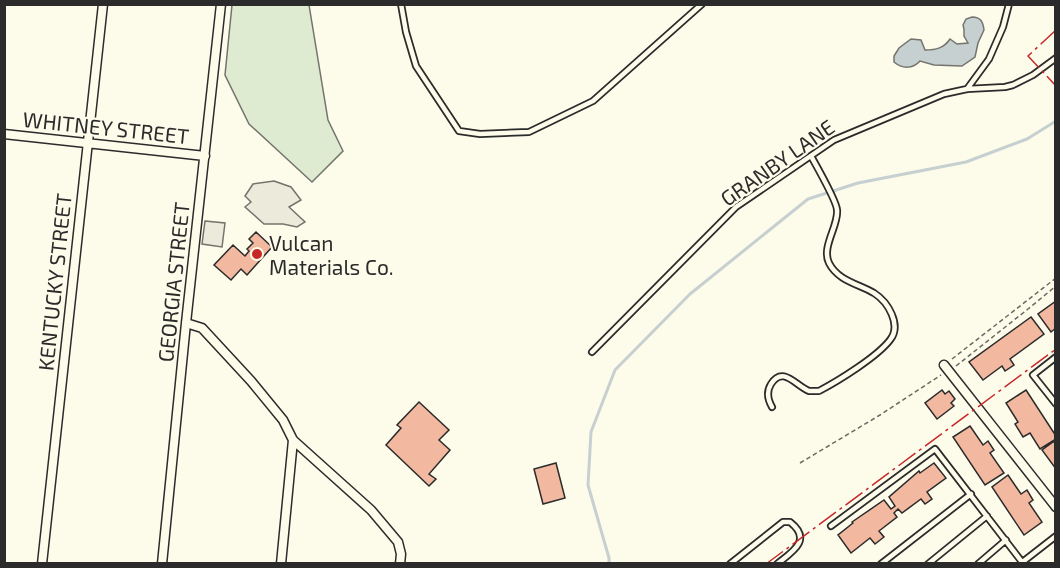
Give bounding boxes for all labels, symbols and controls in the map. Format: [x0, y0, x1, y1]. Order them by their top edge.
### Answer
street label: WHITNEY STREET [22, 106, 190, 148]
street label: GRANBY LANE [715, 114, 839, 210]
street label: KENTUCKY STREET [32, 192, 76, 372]
street label: GEORGIA STREET [152, 201, 194, 363]
place label: Vulcan Materials Co. [269, 230, 394, 279]
marker: Vulcan Materials Co. [250, 247, 264, 261]

